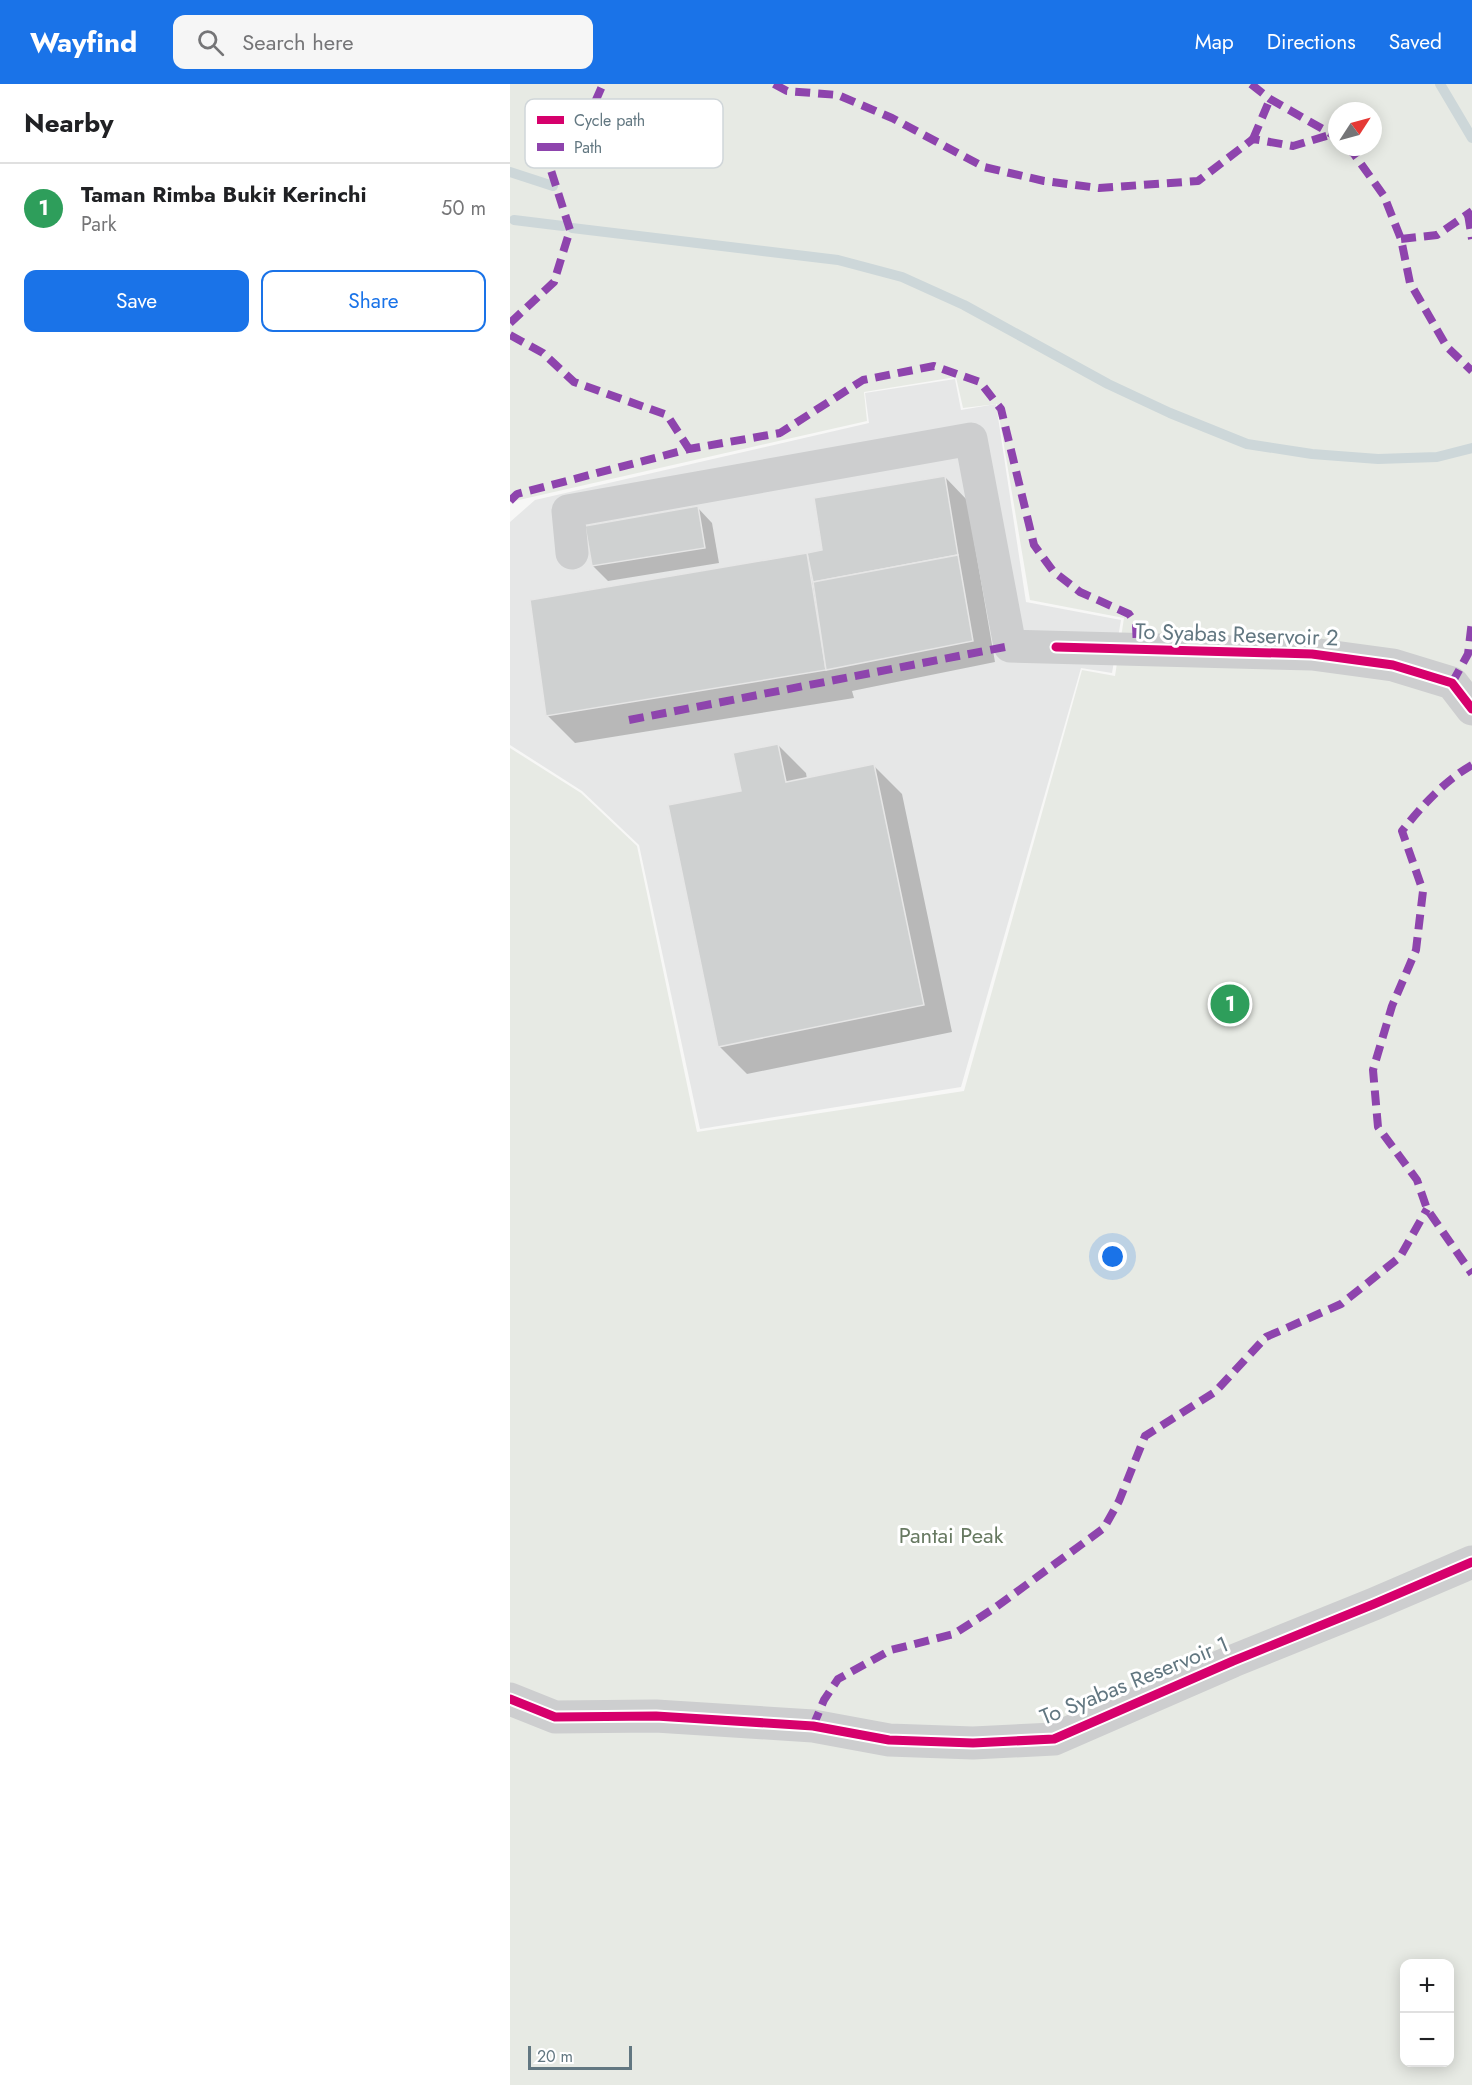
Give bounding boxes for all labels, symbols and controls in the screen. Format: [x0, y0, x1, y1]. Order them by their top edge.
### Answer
search box [173, 15, 593, 69]
text: Wayfind [30, 22, 137, 63]
icon: search [194, 26, 227, 59]
text: Search here [242, 26, 354, 58]
text: Map [1195, 27, 1234, 57]
text: Directions [1267, 27, 1356, 57]
text: Saved [1389, 27, 1442, 57]
legend [525, 99, 723, 168]
north arrow [1328, 102, 1382, 156]
text: Nearby [24, 104, 113, 142]
text: Cycle path [574, 109, 645, 132]
text: Path [574, 136, 602, 159]
text: Taman Rimba Bukit Kerinchi [81, 178, 367, 210]
text: 1 [38, 194, 49, 223]
text: 50 m [441, 194, 486, 223]
text: Park [81, 210, 117, 239]
button: Save [24, 270, 249, 332]
button: Share [261, 270, 486, 332]
street label: To Syabas Reservoir 2 [1135, 614, 1339, 654]
pin: 1 [1210, 982, 1250, 1026]
your location [1098, 1242, 1127, 1271]
park label: Pantai Peak [899, 1519, 1004, 1551]
street label: To Syabas Reservoir 1 [1035, 1628, 1233, 1732]
map controls [1400, 1959, 1454, 2067]
button: + [1400, 1959, 1454, 2013]
button: − [1400, 2013, 1454, 2067]
scale bar [528, 2043, 632, 2070]
text: 20 m [537, 2045, 573, 2068]

